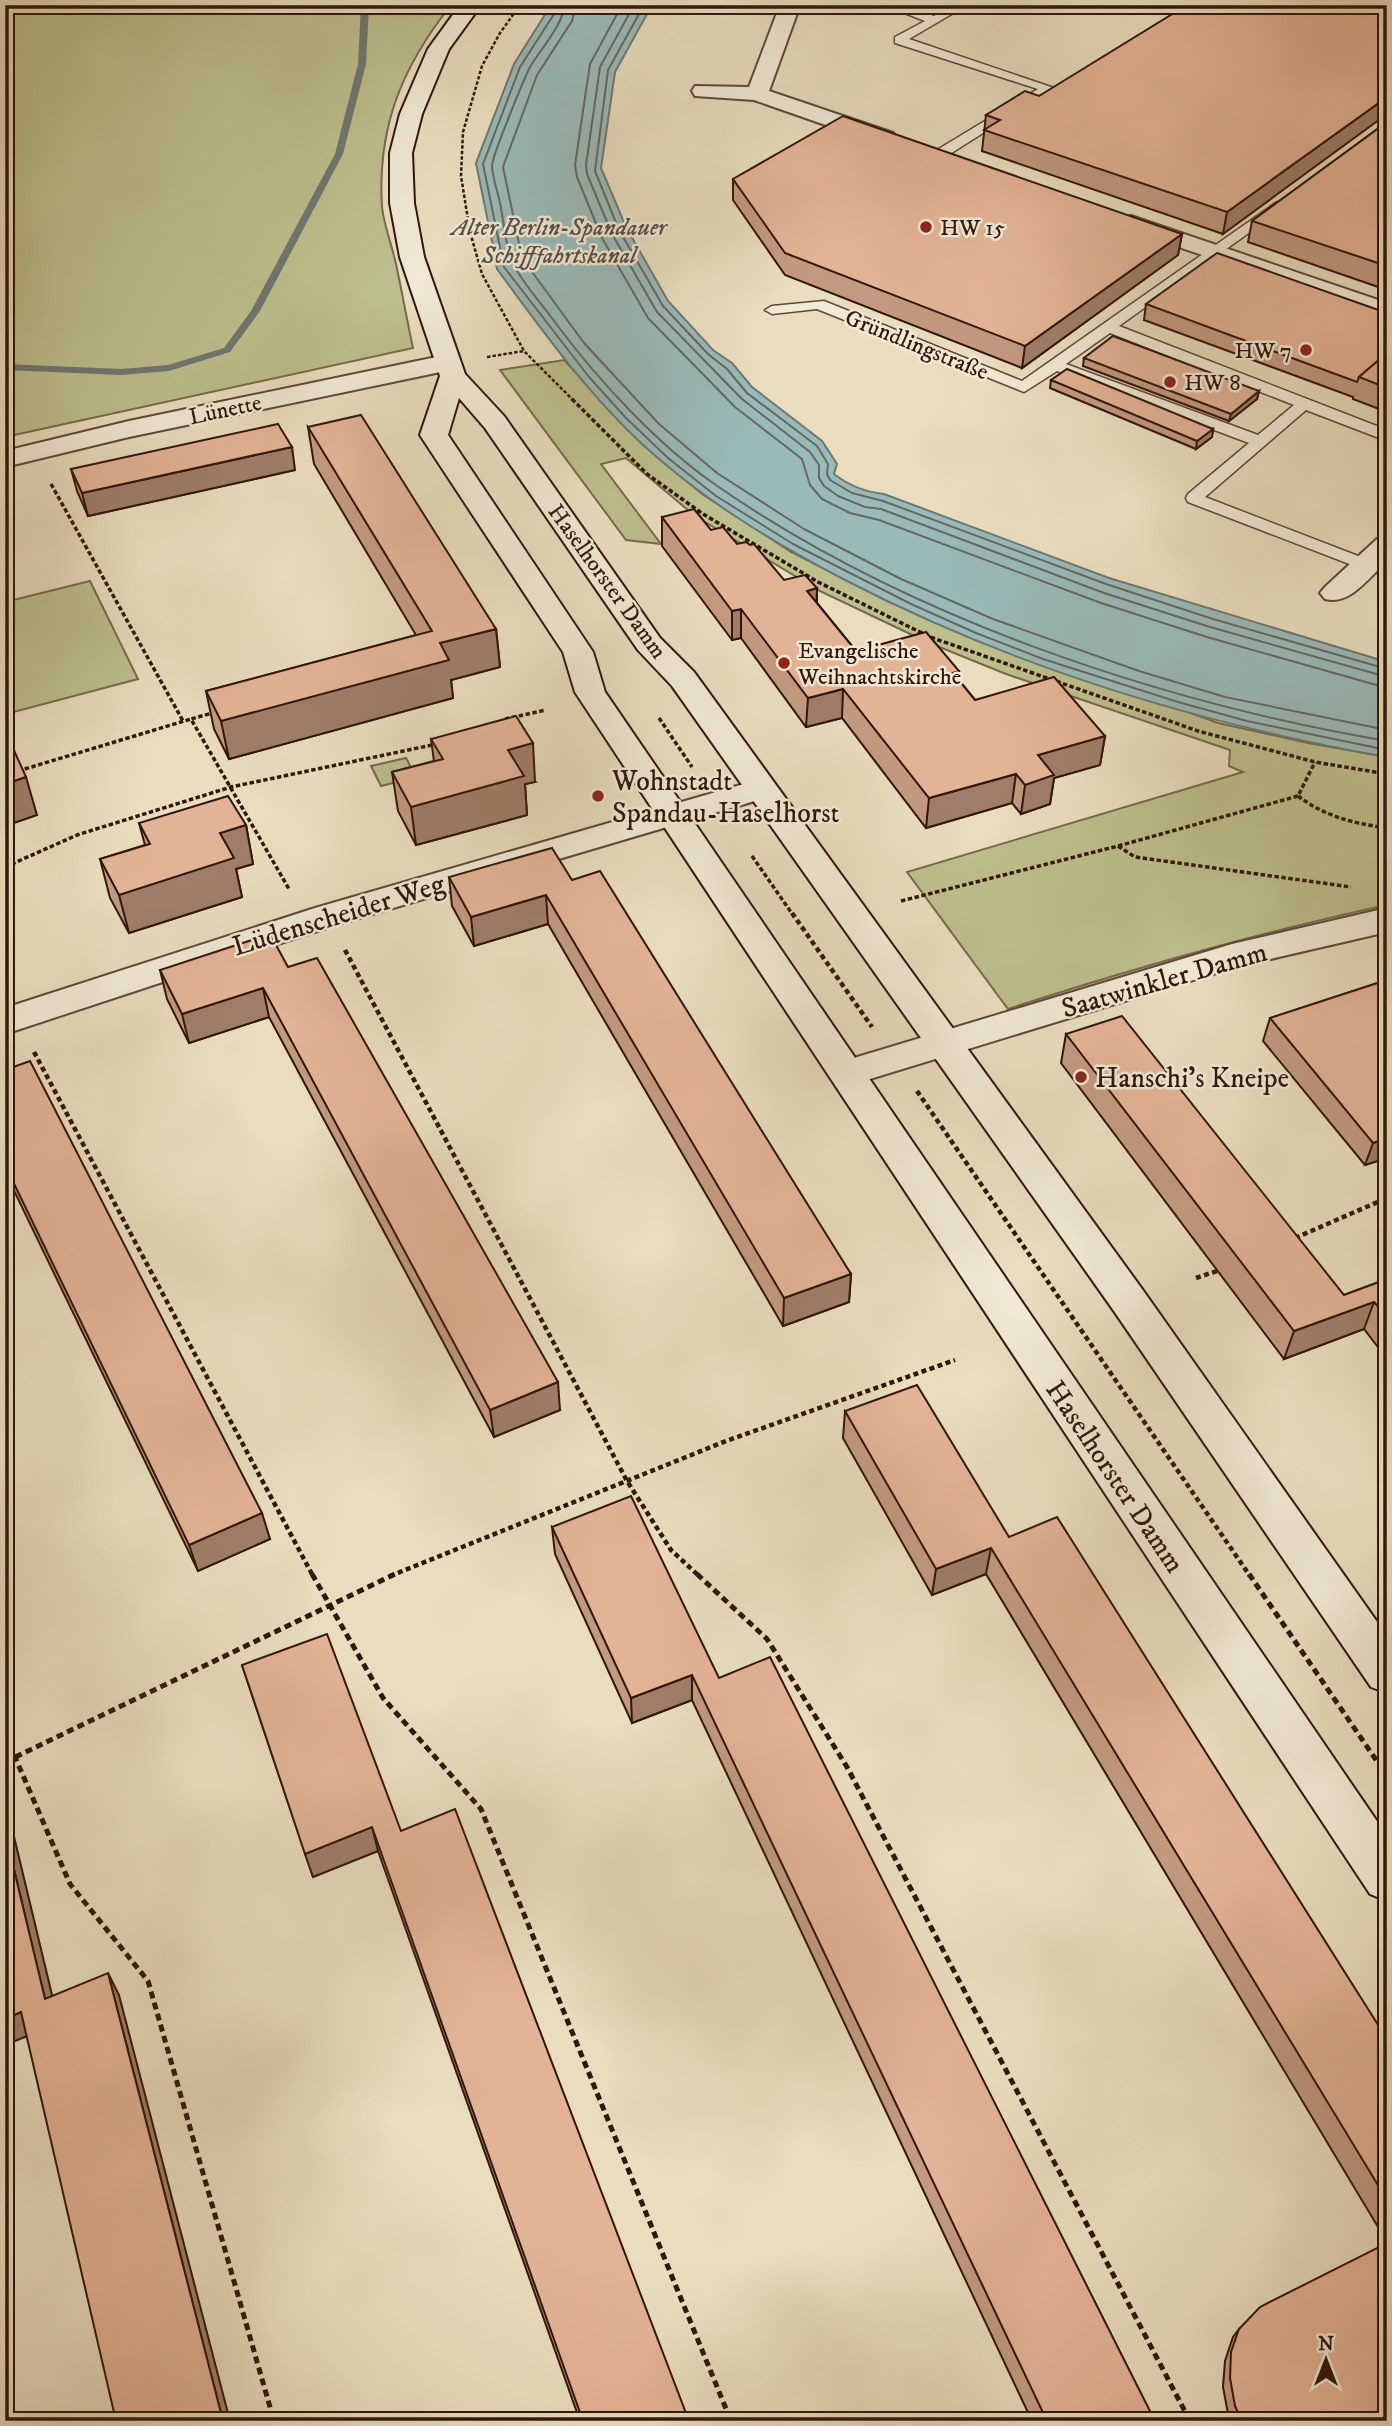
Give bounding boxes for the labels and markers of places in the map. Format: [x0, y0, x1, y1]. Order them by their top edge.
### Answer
place label: HW 15 [940, 214, 1005, 243]
marker: HW 15 [918, 219, 934, 235]
place label: HW 7 [1235, 337, 1292, 366]
marker: HW 7 [1298, 342, 1314, 358]
place label: HW 8 [1184, 369, 1241, 398]
marker: HW 8 [1162, 374, 1178, 390]
place label: Evangelische Weihnachtskirche [797, 637, 961, 692]
marker: Evangelische Weihnachtskirche [776, 655, 792, 671]
place label: Wohnstadt Spandau-Haselhorst [611, 764, 840, 831]
marker: Wohnstadt Spandau-Haselhorst [590, 788, 606, 804]
place label: Hanschi's Kneipe [1095, 1061, 1289, 1096]
marker: Hanschi's Kneipe [1073, 1069, 1089, 1085]

